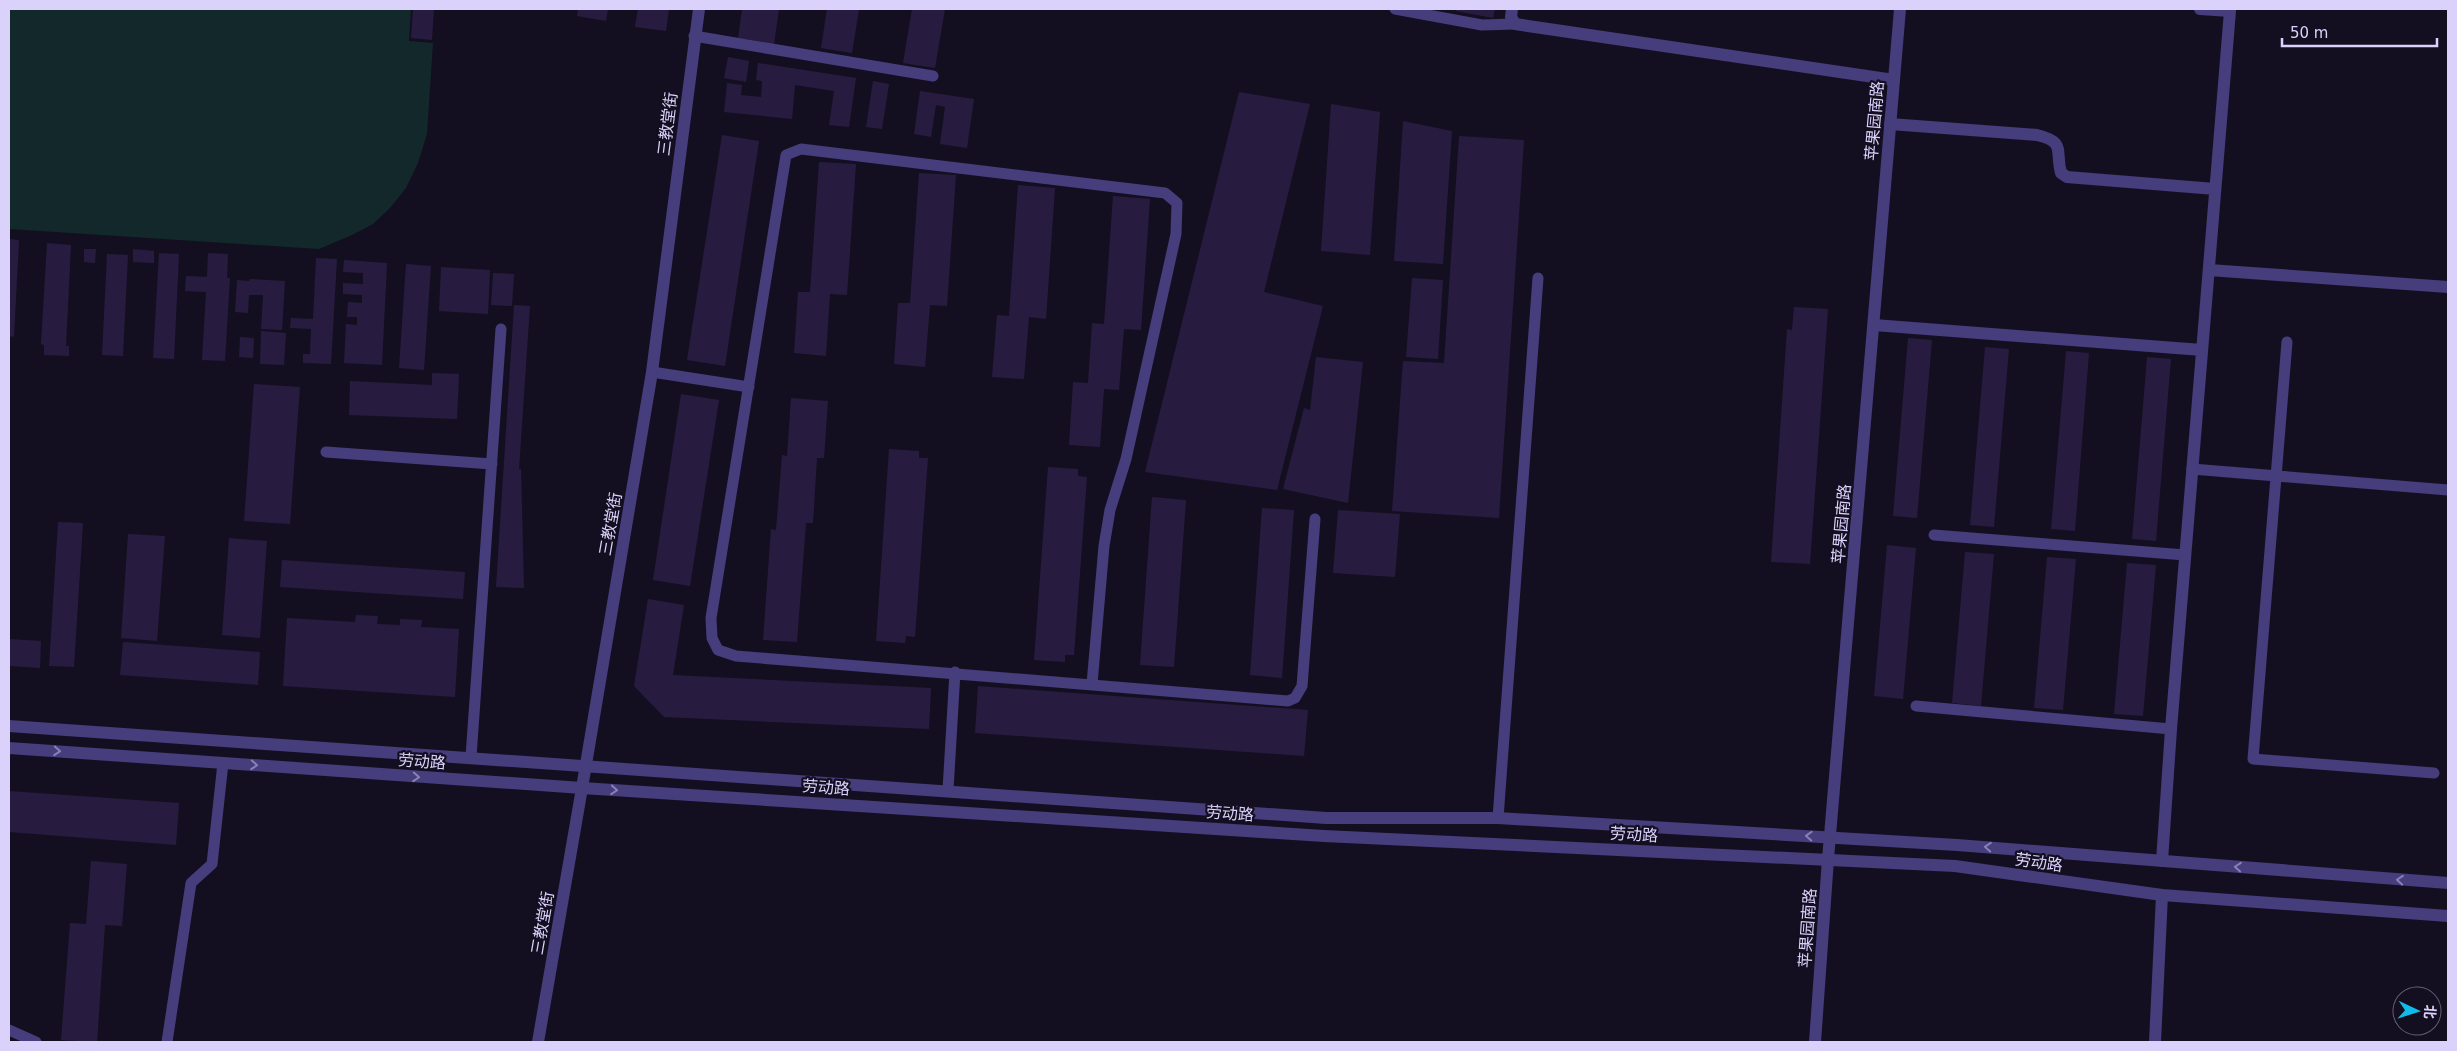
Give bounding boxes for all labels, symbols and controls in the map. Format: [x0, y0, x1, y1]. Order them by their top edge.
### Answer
scale bar [2282, 15, 2437, 47]
text: 50 m [2290, 24, 2328, 42]
street label: 苹果园南路 [1862, 80, 1887, 162]
street label: 三教堂街 [654, 91, 681, 157]
street label: 苹果园南路 [1829, 483, 1854, 565]
street label: 三教堂街 [596, 491, 625, 557]
one-way arrow [54, 746, 62, 757]
street label: 劳动路 [397, 750, 447, 773]
one-way arrow [251, 760, 259, 771]
one-way arrow [413, 771, 421, 782]
street label: 劳动路 [801, 776, 851, 799]
one-way arrow [610, 785, 618, 796]
street label: 劳动路 [1205, 802, 1255, 825]
street label: 劳动路 [1610, 824, 1658, 845]
one-way arrow [1804, 831, 1812, 842]
one-way arrow [1984, 842, 1992, 853]
street label: 劳动路 [2014, 850, 2064, 875]
one-way arrow [2233, 861, 2241, 872]
one-way arrow [2395, 874, 2403, 885]
street label: 苹果园南路 [1795, 887, 1820, 969]
street label: 三教堂街 [528, 890, 557, 956]
north arrow [2392, 986, 2442, 1036]
text: 北 [2421, 1004, 2438, 1019]

